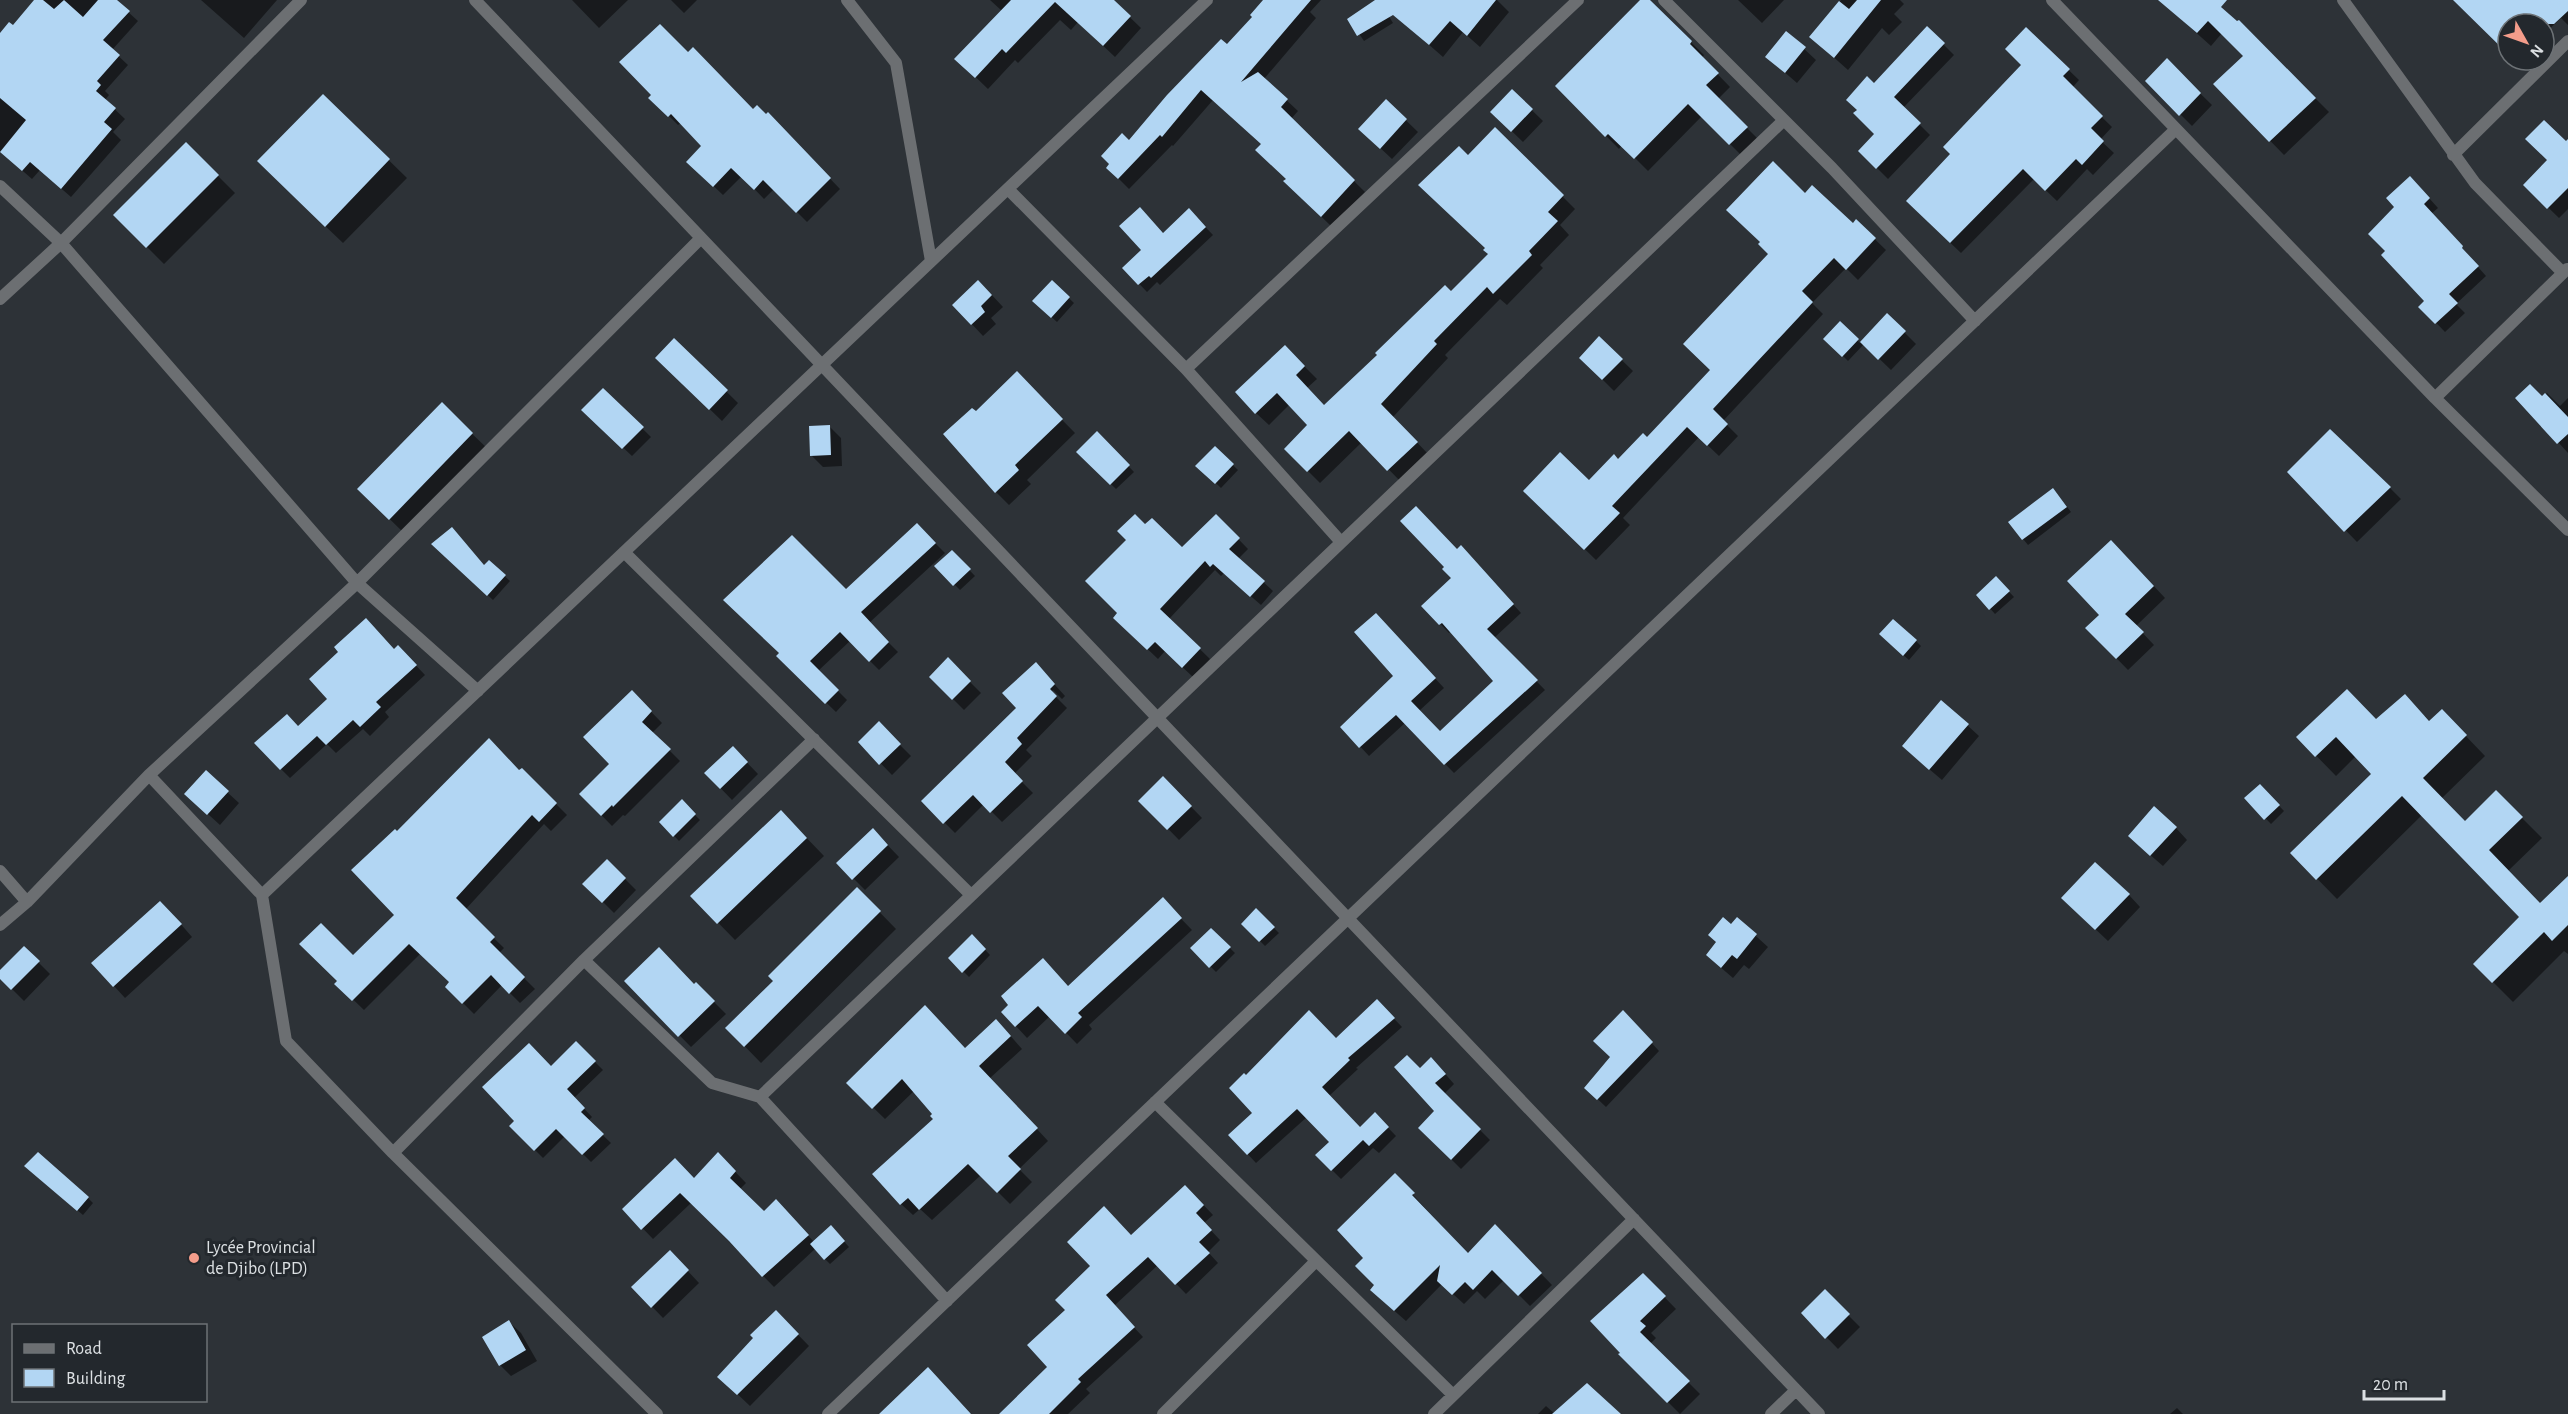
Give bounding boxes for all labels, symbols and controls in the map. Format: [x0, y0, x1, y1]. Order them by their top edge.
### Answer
north arrow [2496, 12, 2556, 72]
text: N [2527, 42, 2546, 60]
place label: Lycée Provincial de Djibo (LPD) [206, 1239, 316, 1278]
marker: Lycée Provincial de Djibo (LPD) [187, 1251, 201, 1265]
legend [12, 1324, 207, 1402]
text: Road [66, 1340, 102, 1358]
scale bar [2364, 1363, 2444, 1401]
text: Building [66, 1370, 126, 1388]
text: 20 m [2373, 1376, 2408, 1394]

